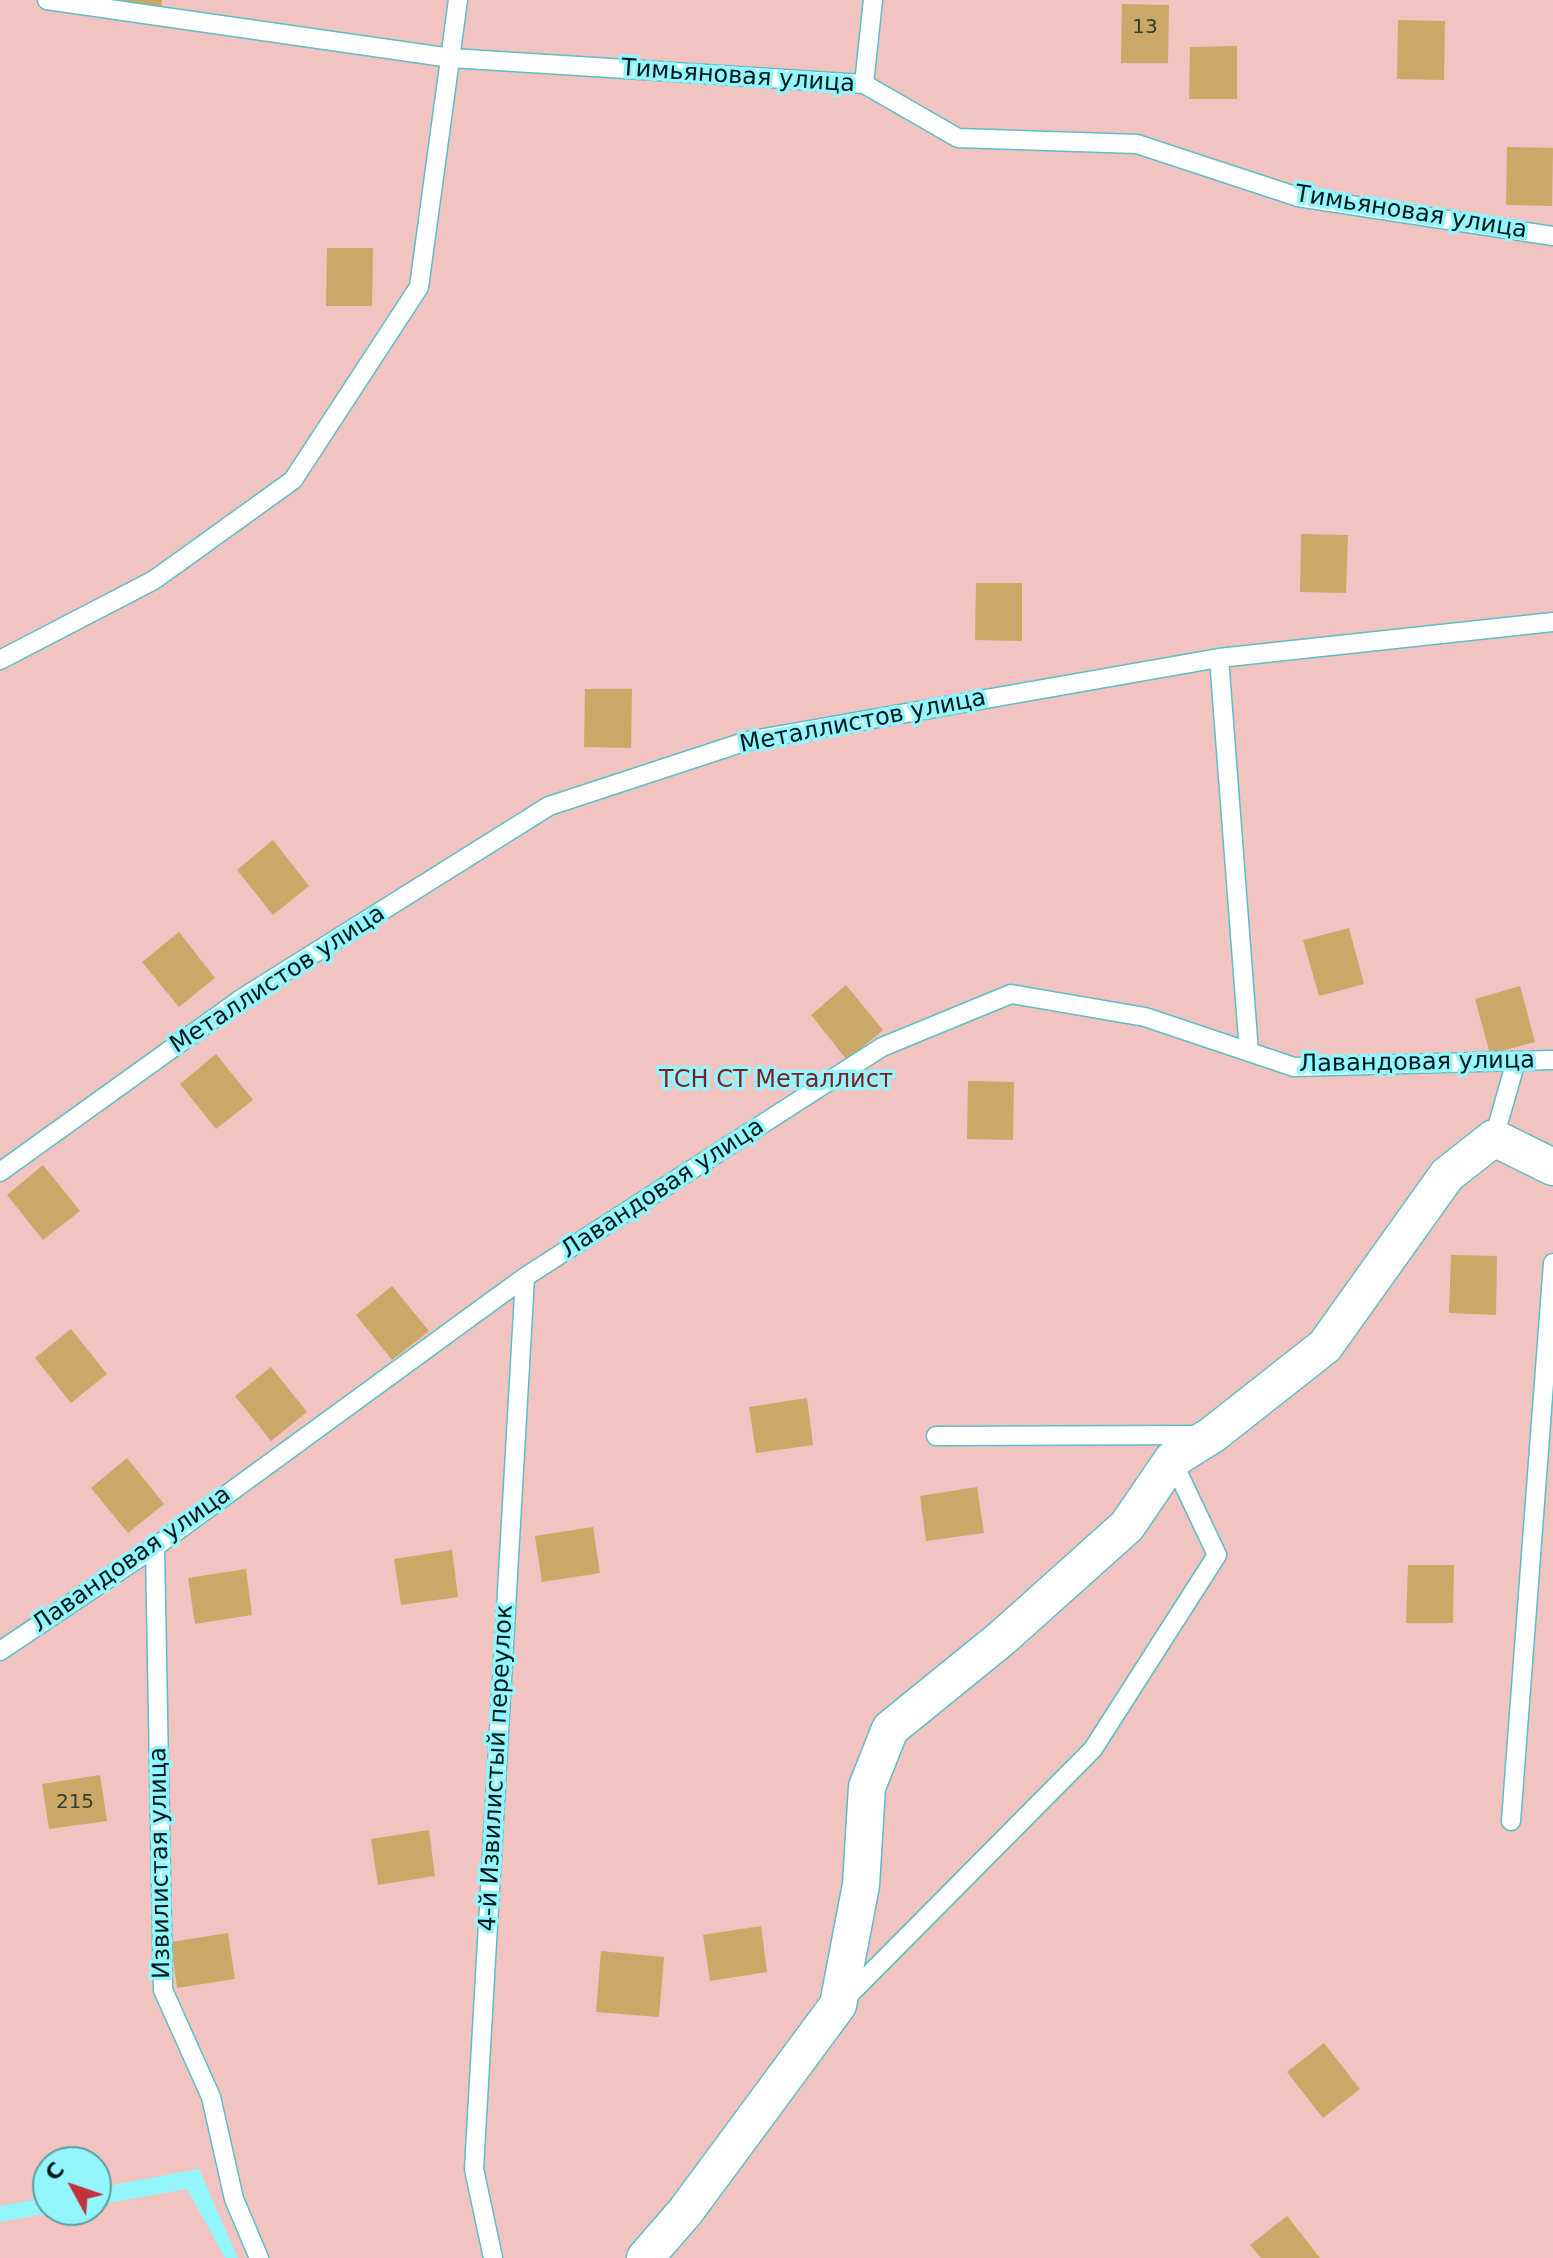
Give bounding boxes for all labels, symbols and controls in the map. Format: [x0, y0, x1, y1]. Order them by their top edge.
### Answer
house number: 13 [1132, 16, 1158, 40]
street label: Тимьяновая улица [620, 54, 856, 100]
street label: Тимьяновая улица [1293, 180, 1529, 246]
street label: Металлистов улица [737, 684, 989, 760]
street label: Металлистов улица [165, 900, 391, 1060]
street label: Лавандовая улица [1299, 1047, 1535, 1079]
park label: ТСН СТ Металлист [659, 1067, 893, 1095]
street label: Лавандовая улица [556, 1113, 770, 1265]
street label: Лавандовая улица [27, 1481, 237, 1639]
street label: 4-й Извилистый переулок [474, 1604, 520, 1932]
street label: Извилистая улица [145, 1747, 177, 1979]
house number: 215 [56, 1791, 94, 1815]
north arrow [32, 2146, 112, 2226]
text: С [40, 2157, 70, 2186]

